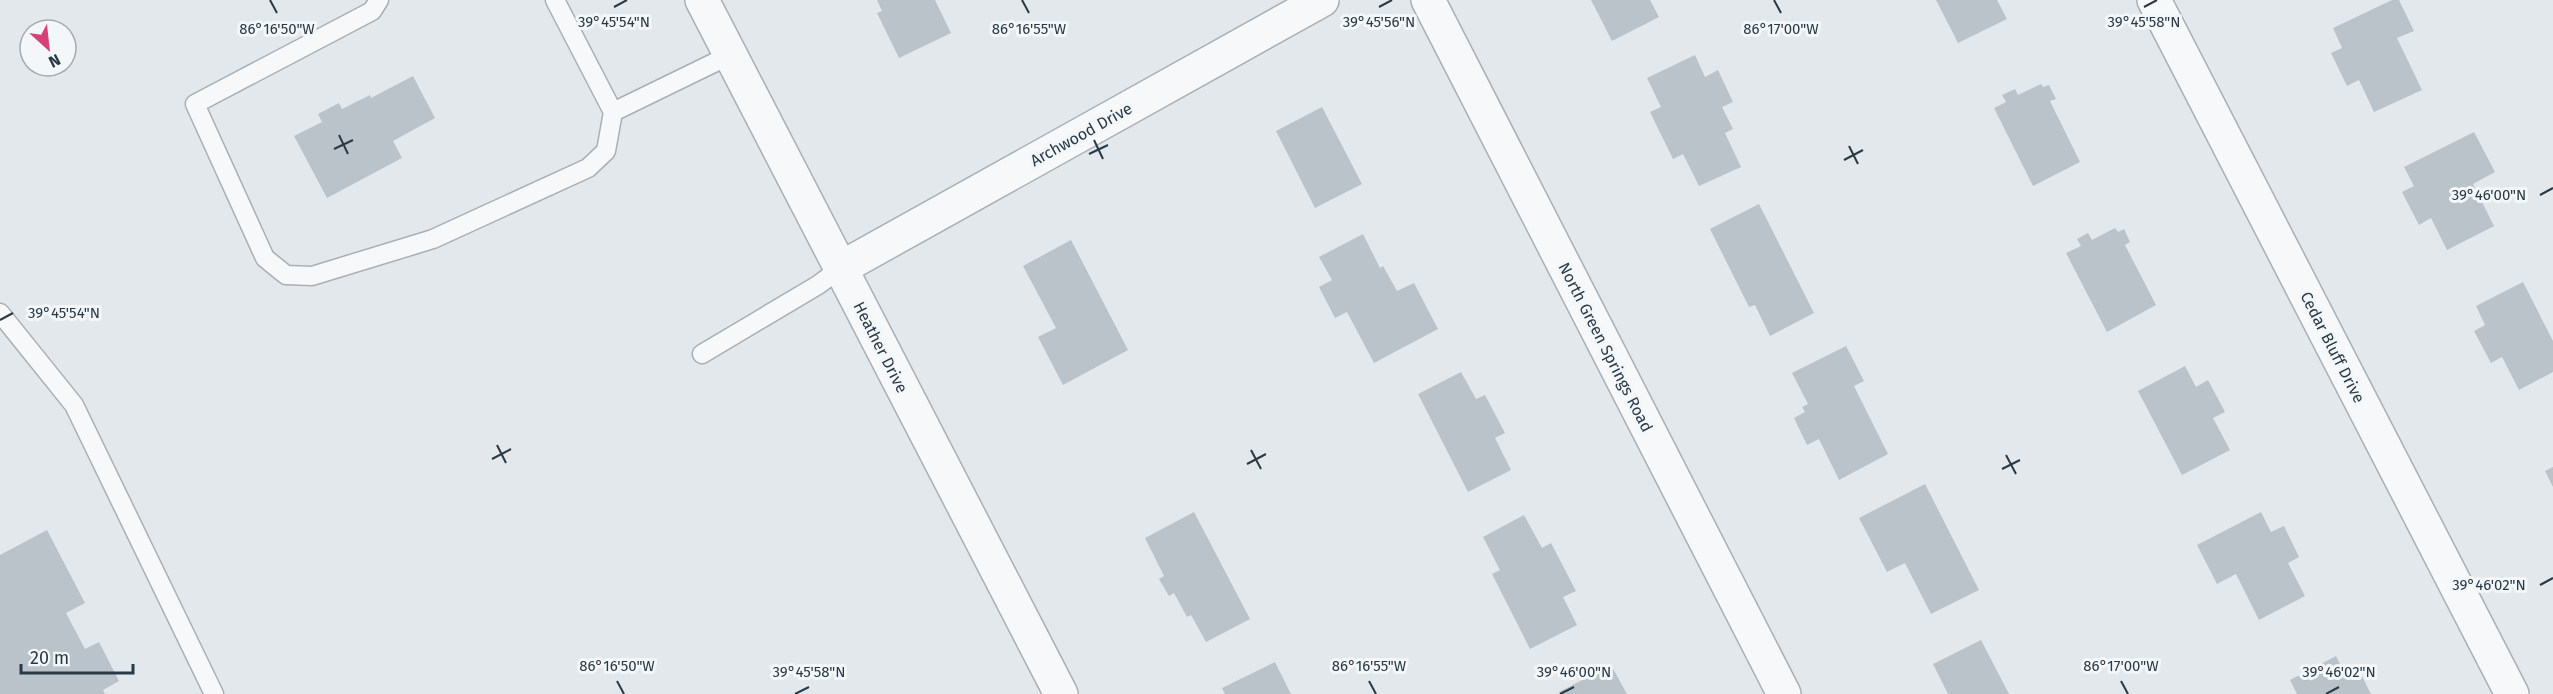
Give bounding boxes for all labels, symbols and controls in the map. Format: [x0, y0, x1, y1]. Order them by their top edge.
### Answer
text: 39°45'54"N [578, 13, 650, 31]
text: 39°45'56"N [1343, 13, 1415, 31]
text: 39°45'58"N [2108, 13, 2181, 31]
north arrow [18, 18, 78, 78]
text: 86°16'50"W [239, 20, 315, 38]
text: 86°16'55"W [992, 20, 1067, 38]
text: 86°17'00"W [1743, 20, 1819, 38]
text: N [46, 50, 64, 72]
street label: Archwood Drive [1027, 99, 1135, 170]
text: 39°46'00"N [2452, 186, 2526, 204]
street label: North Green Springs Road [1554, 259, 1657, 435]
street label: Cedar Bluff Drive [2296, 288, 2369, 406]
street label: Heather Drive [849, 298, 912, 396]
text: 39°45'54"N [28, 304, 100, 322]
text: 39°46'02"N [2452, 576, 2526, 594]
scale bar [21, 637, 134, 675]
text: 20 m [30, 647, 69, 669]
text: 86°16'50"W [579, 657, 655, 675]
text: 86°16'55"W [1332, 657, 1407, 675]
text: 86°17'00"W [2083, 657, 2159, 675]
text: 39°45'58"N [773, 663, 846, 681]
text: 39°46'00"N [1537, 663, 1611, 681]
text: 39°46'02"N [2302, 663, 2376, 681]

